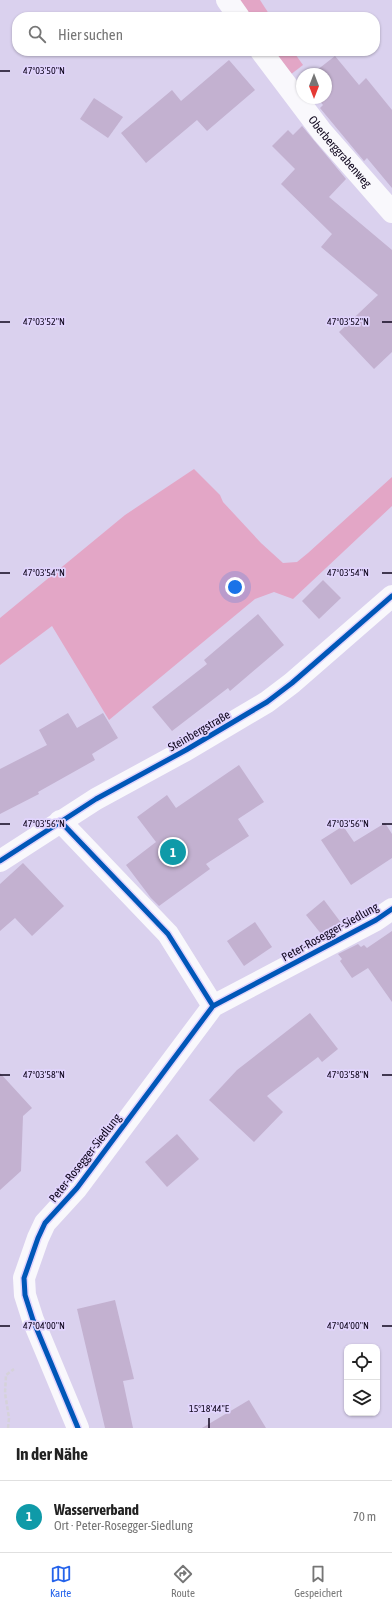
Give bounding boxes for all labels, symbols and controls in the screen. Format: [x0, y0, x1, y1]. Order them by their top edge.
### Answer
search box [12, 12, 380, 56]
icon: search [26, 23, 48, 45]
text: Hier suchen [58, 26, 123, 43]
text: 47°03'50"N [23, 65, 65, 76]
north arrow [296, 68, 332, 104]
street label: Oberberggrabenweg [305, 113, 375, 191]
text: 47°03'52"N [23, 316, 65, 327]
text: 47°03'52"N [327, 316, 369, 327]
text: 47°03'54"N [23, 567, 65, 578]
text: 47°03'54"N [327, 567, 369, 578]
your location [225, 577, 245, 597]
street label: Steinbergstraße [165, 708, 233, 754]
text: 47°03'56"N [23, 818, 65, 829]
text: 47°03'56"N [327, 818, 369, 829]
pin: 1 [160, 837, 186, 867]
street label: Peter-Rosegger-Siedlung [279, 899, 382, 964]
text: 47°03'58"N [23, 1069, 65, 1080]
text: 47°03'58"N [327, 1069, 369, 1080]
street label: Peter-Rosegger-Siedlung [46, 1110, 124, 1205]
text: 47°04'00"N [23, 1320, 65, 1331]
text: 47°04'00"N [327, 1320, 369, 1331]
map controls [344, 1344, 380, 1416]
button: locate [344, 1344, 380, 1380]
button: layers [344, 1380, 380, 1416]
text: 15°18'44"E [189, 1403, 230, 1414]
text: In der Nähe [16, 1444, 88, 1464]
text: Wasserverband [54, 1501, 139, 1518]
text: 1 [26, 1509, 32, 1524]
text: 70 m [353, 1509, 376, 1524]
text: Ort · Peter-Rosegger-Siedlung [54, 1518, 193, 1533]
tab: Karte [50, 1563, 72, 1599]
tab: Route [171, 1563, 195, 1599]
tab: Gespeichert [294, 1563, 342, 1599]

